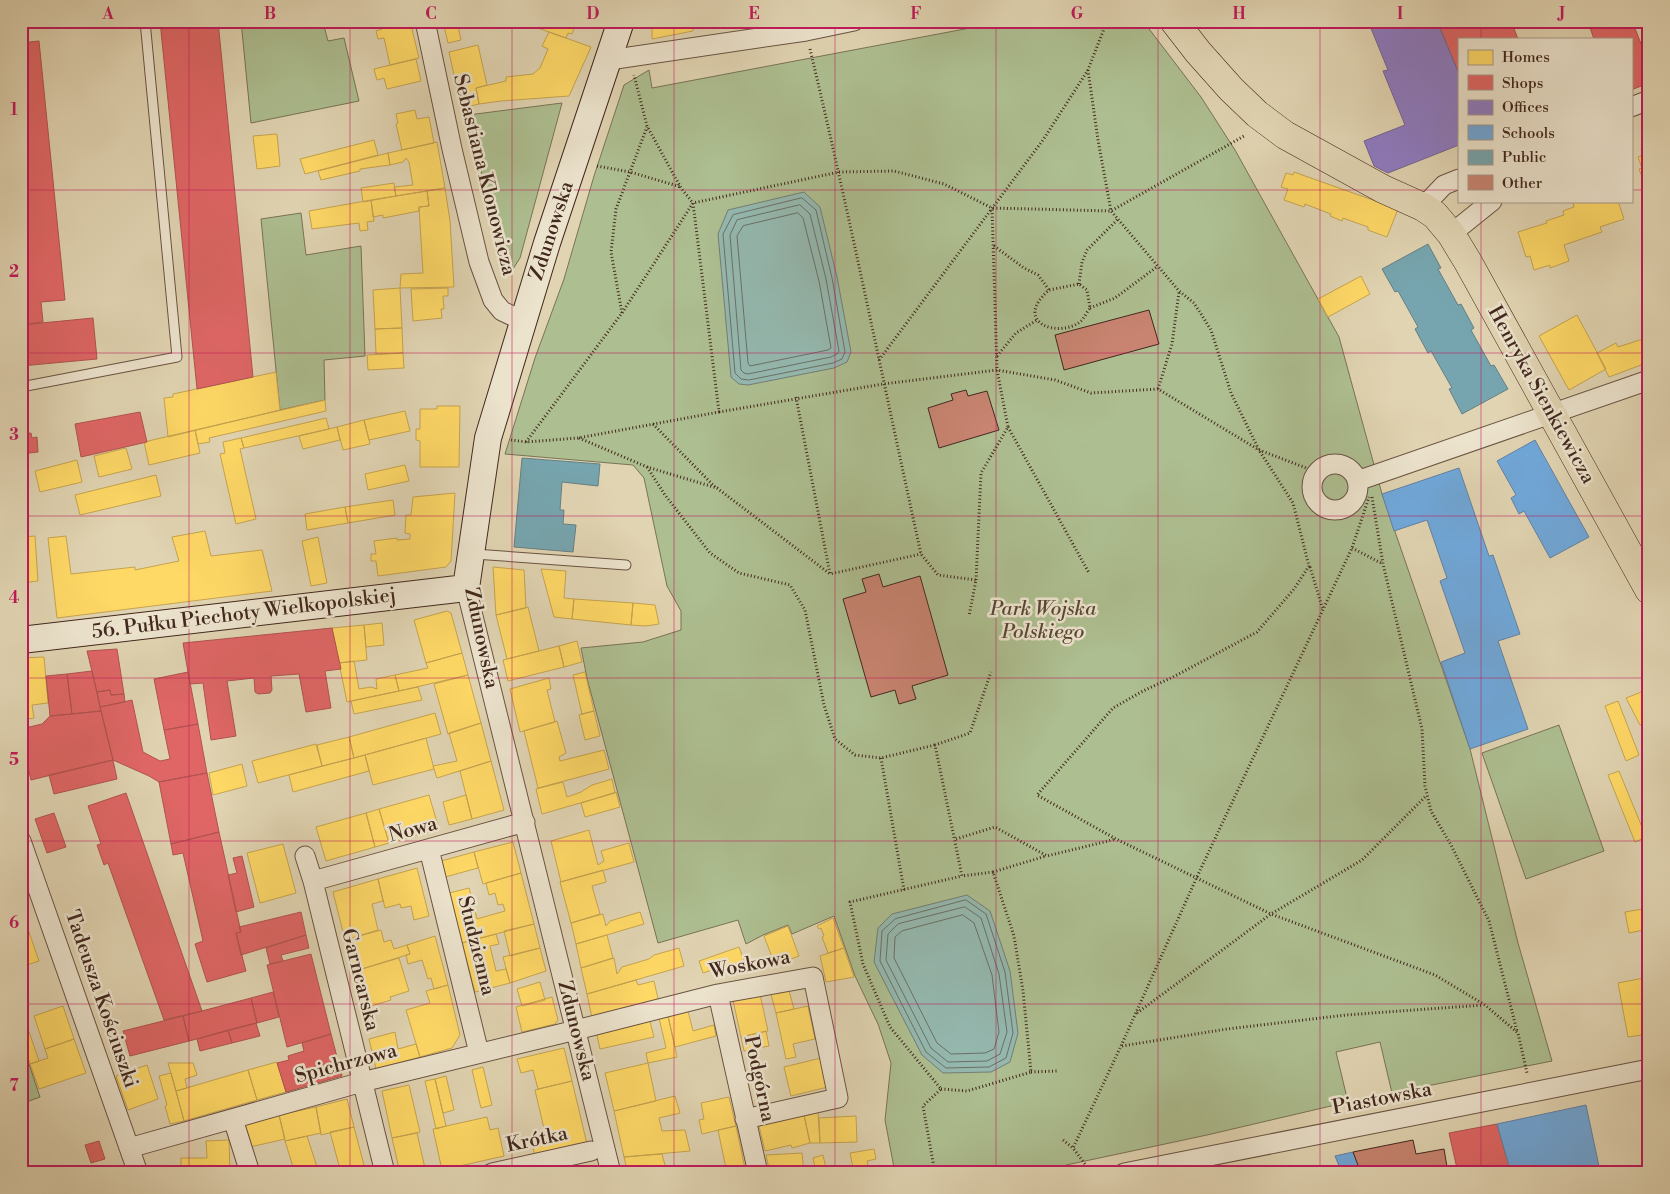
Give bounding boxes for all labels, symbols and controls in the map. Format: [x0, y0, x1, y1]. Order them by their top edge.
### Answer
text: A [101, 4, 114, 24]
text: B [264, 4, 276, 24]
text: C [425, 4, 437, 24]
text: D [587, 4, 600, 24]
text: E [748, 4, 760, 24]
text: F [910, 4, 922, 24]
text: G [1071, 4, 1084, 24]
text: H [1232, 4, 1246, 24]
text: I [1397, 4, 1403, 24]
text: J [1557, 4, 1565, 24]
legend [1458, 38, 1632, 202]
text: Homes [1502, 48, 1550, 67]
street label: Sebastiana Klonowicza [447, 72, 521, 279]
text: Shops [1502, 74, 1543, 93]
text: Offices [1502, 98, 1549, 117]
text: 1 [10, 100, 18, 120]
text: Schools [1502, 124, 1555, 143]
text: Public [1502, 148, 1546, 167]
text: Other [1502, 174, 1543, 193]
street label: Zdunowska [524, 178, 580, 284]
text: 2 [9, 262, 19, 282]
street label: Henryka Sienkiewicza [1482, 302, 1601, 489]
text: 3 [9, 425, 19, 445]
street label: 56. Pułku Piechoty Wielkopolskiej [90, 583, 398, 645]
street label: Zdunowska [458, 585, 504, 692]
text: 4 [9, 588, 20, 608]
park label: Park Wojska Polskiego [989, 597, 1097, 645]
text: 5 [9, 750, 19, 770]
street label: Nowa [386, 811, 441, 848]
street label: Studzienna [452, 894, 501, 999]
street label: Tadeusza Kościuszki [59, 907, 143, 1092]
text: 6 [9, 913, 19, 933]
street label: Garncarska [335, 926, 385, 1035]
street label: Woskowa [706, 945, 793, 985]
street label: Zdunowska [551, 978, 601, 1085]
street label: Podgórna [738, 1034, 781, 1125]
street label: Spichrzowa [292, 1038, 401, 1090]
text: 7 [9, 1076, 19, 1096]
street label: Piastowska [1330, 1077, 1435, 1121]
street label: Krótka [504, 1121, 571, 1159]

